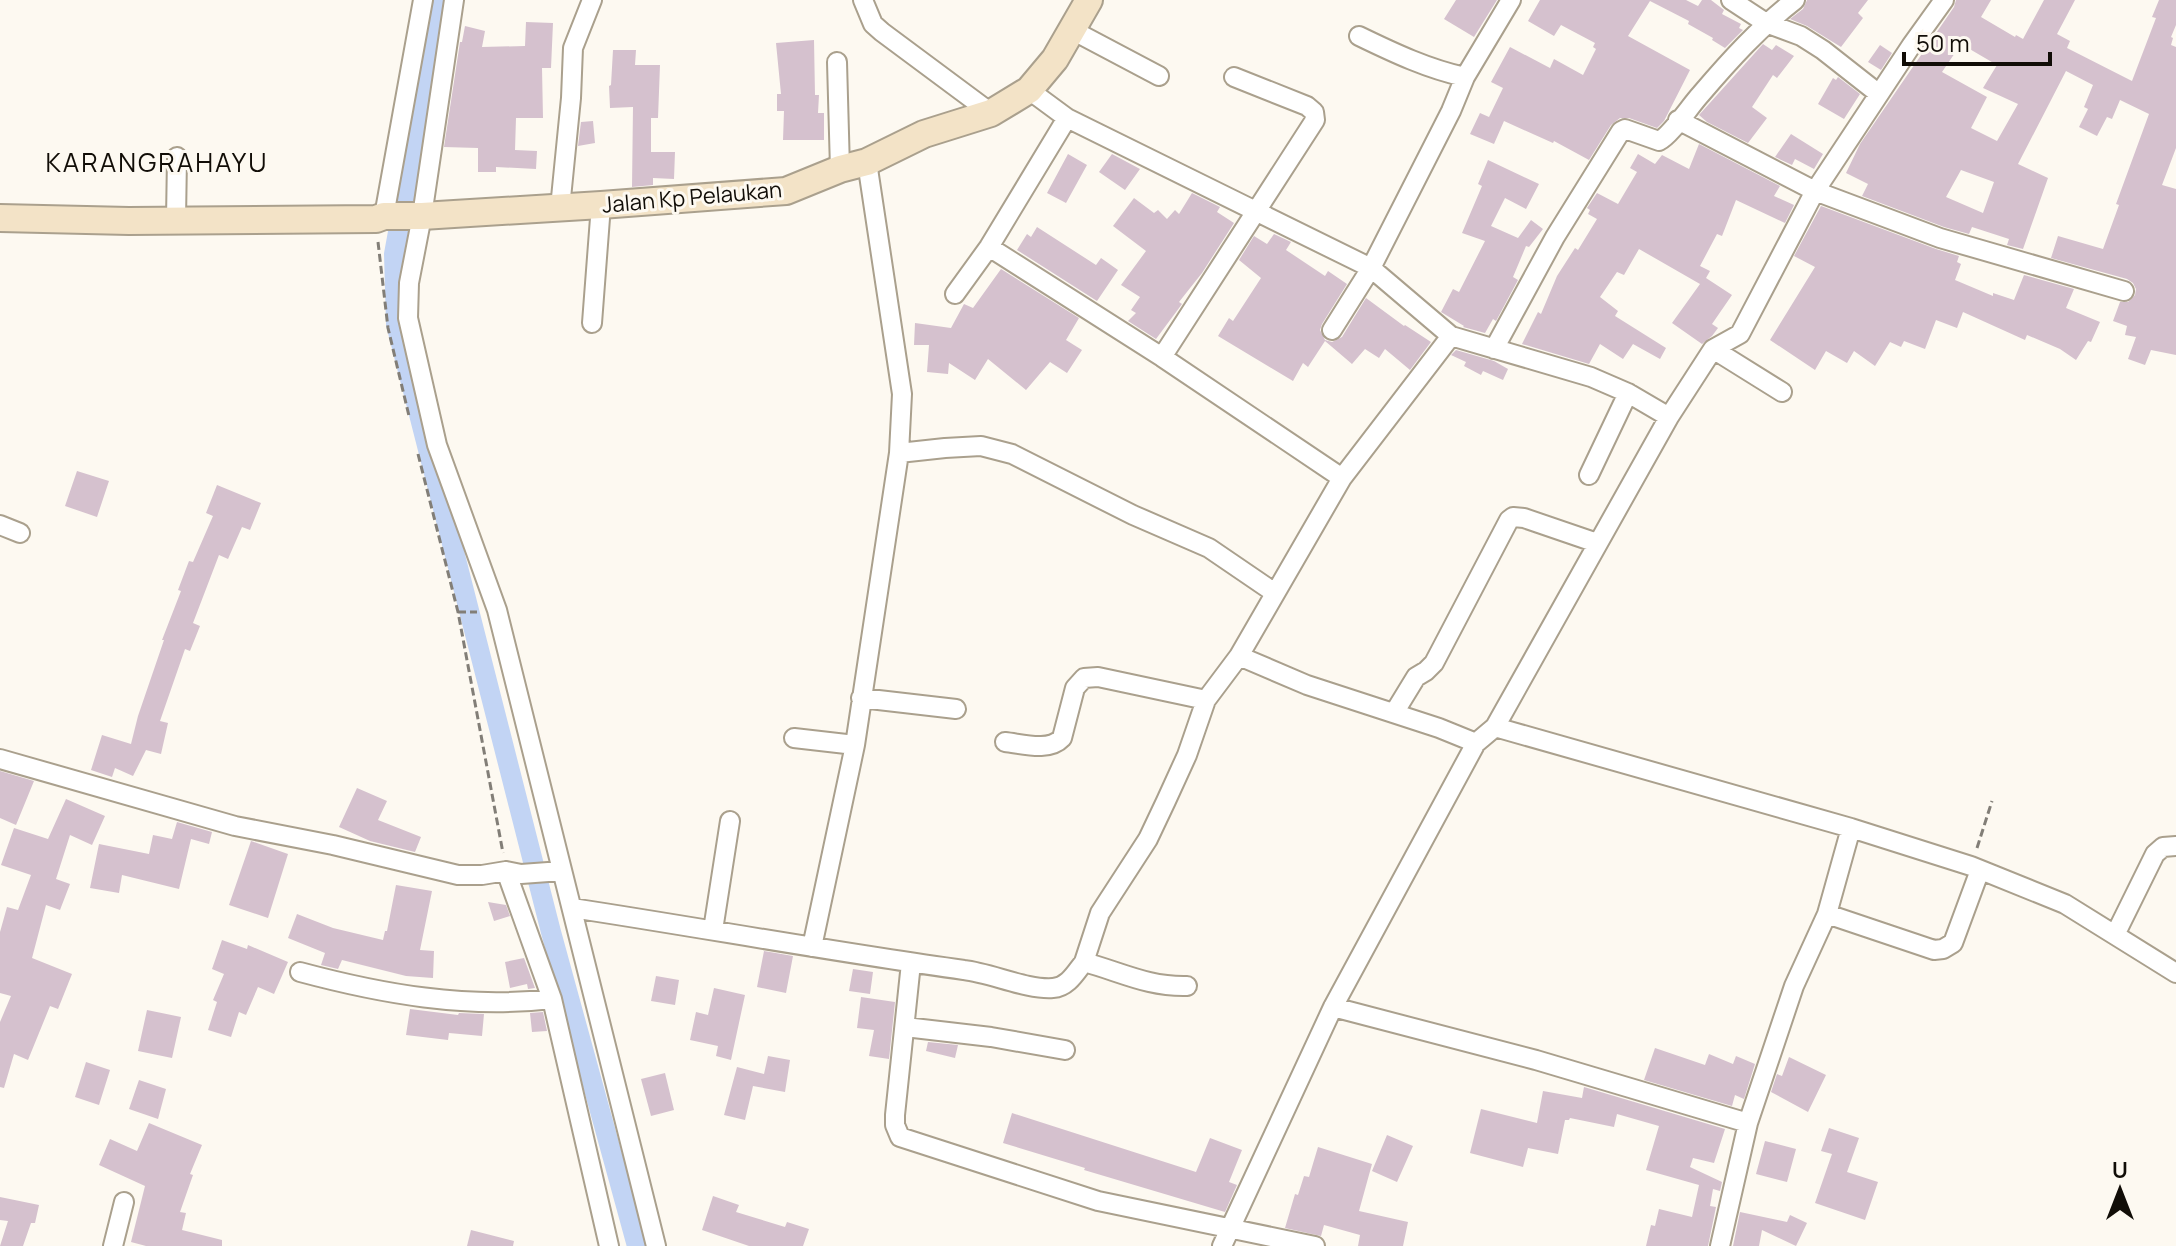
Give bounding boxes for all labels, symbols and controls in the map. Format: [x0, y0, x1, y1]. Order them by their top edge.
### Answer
scale bar [1904, 16, 2050, 66]
text: 50 m [1916, 26, 1970, 59]
district label: KARANGRAHAYU [45, 144, 269, 180]
street label: Jalan Kp Pelaukan [601, 174, 783, 220]
north arrow [2080, 1150, 2160, 1230]
text: U [2112, 1155, 2128, 1185]

